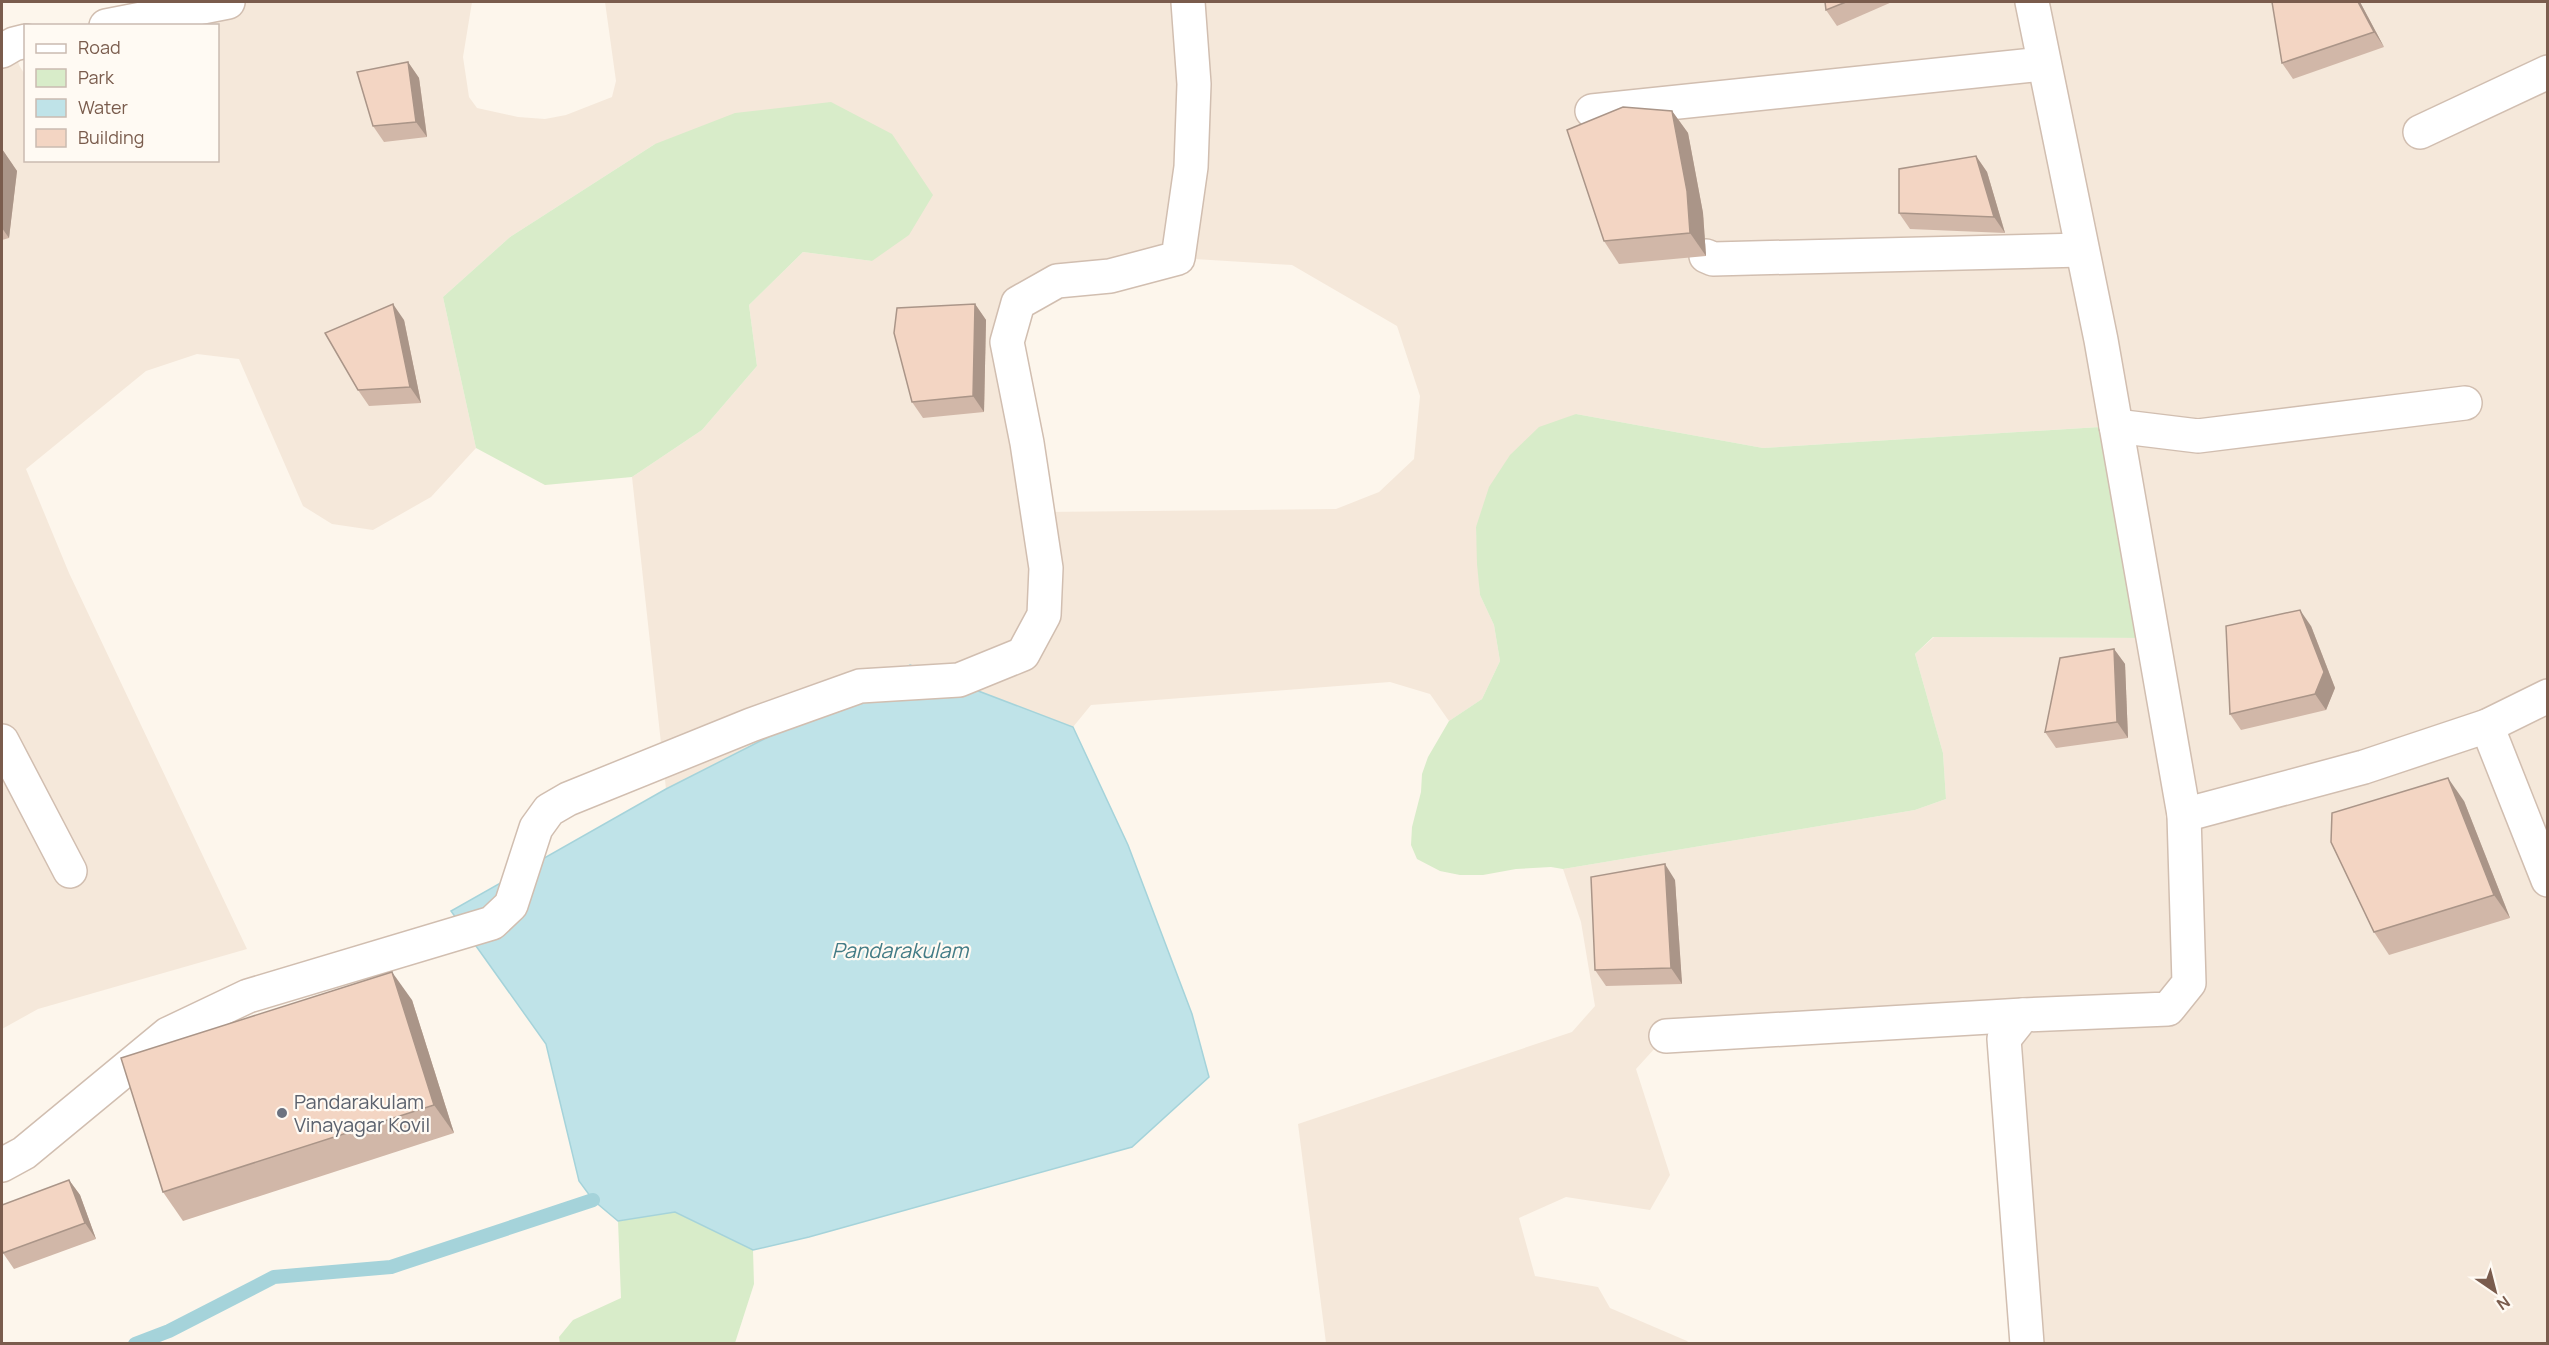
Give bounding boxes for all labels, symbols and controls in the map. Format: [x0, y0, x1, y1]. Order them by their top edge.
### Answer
legend [24, 24, 219, 162]
text: Road [78, 35, 121, 59]
text: Park [78, 65, 115, 89]
text: Water [78, 95, 128, 119]
text: Building [78, 125, 144, 149]
water label: Pandarakulam [832, 936, 969, 964]
place label: Pandarakulam Vinayagar Kovil [294, 1088, 430, 1138]
marker: Pandarakulam Vinayagar Kovil [275, 1106, 289, 1120]
north arrow [2465, 1261, 2525, 1321]
text: N [2493, 1291, 2515, 1316]

